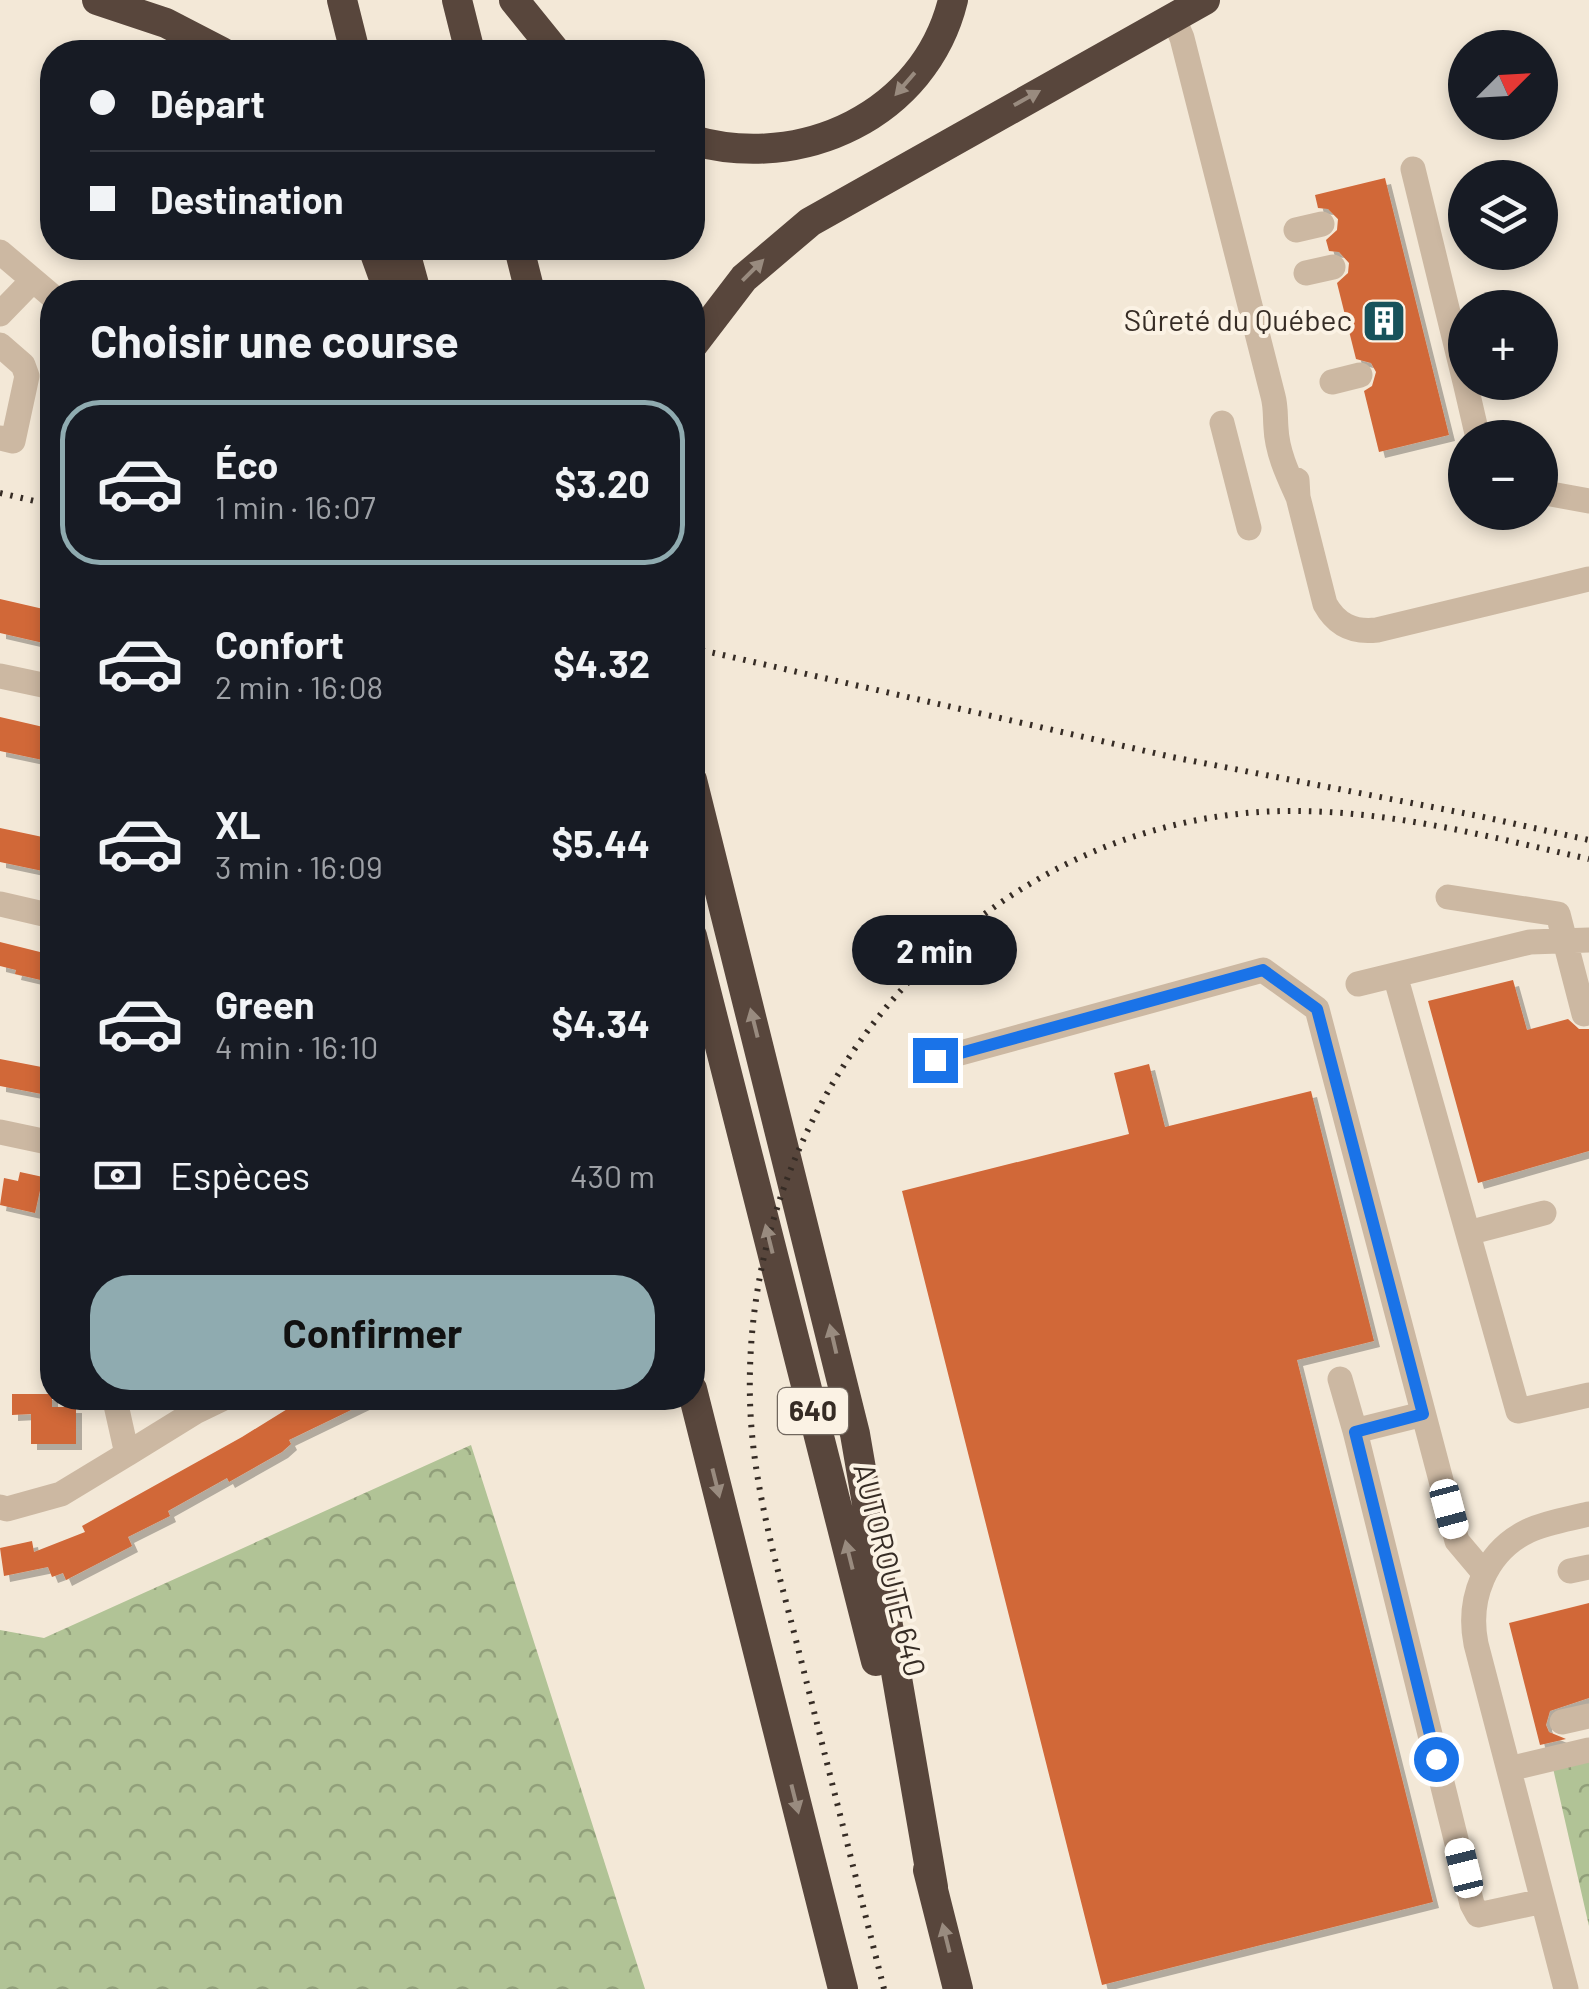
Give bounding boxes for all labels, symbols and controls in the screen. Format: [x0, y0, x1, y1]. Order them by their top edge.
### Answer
north arrow [1448, 30, 1558, 140]
map controls [1448, 30, 1558, 530]
one-way arrow [895, 71, 917, 96]
text: Départ [150, 80, 265, 126]
one-way arrow [1013, 90, 1042, 107]
button: layers [1448, 160, 1558, 270]
text: Destination [150, 176, 344, 222]
one-way arrow [740, 258, 764, 282]
button: + [1448, 290, 1558, 400]
building icon: Sûreté du Québec [1361, 298, 1407, 344]
place label: Sûreté du Québec [1124, 301, 1352, 337]
text: Choisir une course [90, 313, 459, 367]
button: − [1448, 420, 1558, 530]
icon: car [95, 438, 185, 528]
text: Éco [215, 441, 279, 487]
text: $3.20 [555, 460, 650, 506]
text: 1 min · 16:07 [215, 487, 376, 525]
icon: car [95, 618, 185, 708]
text: Confort [215, 621, 344, 667]
text: $4.32 [553, 640, 650, 686]
text: 2 min · 16:08 [215, 667, 383, 705]
icon: car [95, 798, 185, 888]
text: XL [215, 801, 261, 847]
text: $5.44 [552, 820, 650, 866]
text: 3 min · 16:09 [215, 847, 383, 885]
callout: 2 min [852, 915, 1018, 985]
text: 2 min [896, 931, 973, 969]
icon: car [95, 978, 185, 1068]
text: Green [215, 981, 315, 1027]
text: $4.34 [552, 1000, 650, 1046]
one-way arrow [746, 1007, 761, 1038]
text: 4 min · 16:10 [215, 1027, 378, 1065]
route end [913, 1038, 958, 1083]
icon: cash [90, 1148, 145, 1203]
text: Espèces [170, 1152, 310, 1198]
text: 430 m [570, 1156, 655, 1194]
one-way arrow [761, 1223, 777, 1254]
button: Confirmer [90, 1275, 655, 1390]
one-way arrow [825, 1323, 840, 1354]
road number: 640 [778, 1388, 848, 1434]
street label: AUTOROUTE 640 [847, 1459, 935, 1680]
one-way arrow [709, 1468, 725, 1499]
car [1427, 1476, 1471, 1542]
one-way arrow [841, 1539, 856, 1570]
route start [1414, 1737, 1459, 1782]
one-way arrow [788, 1783, 804, 1814]
car [1442, 1835, 1486, 1901]
one-way arrow [937, 1922, 953, 1953]

